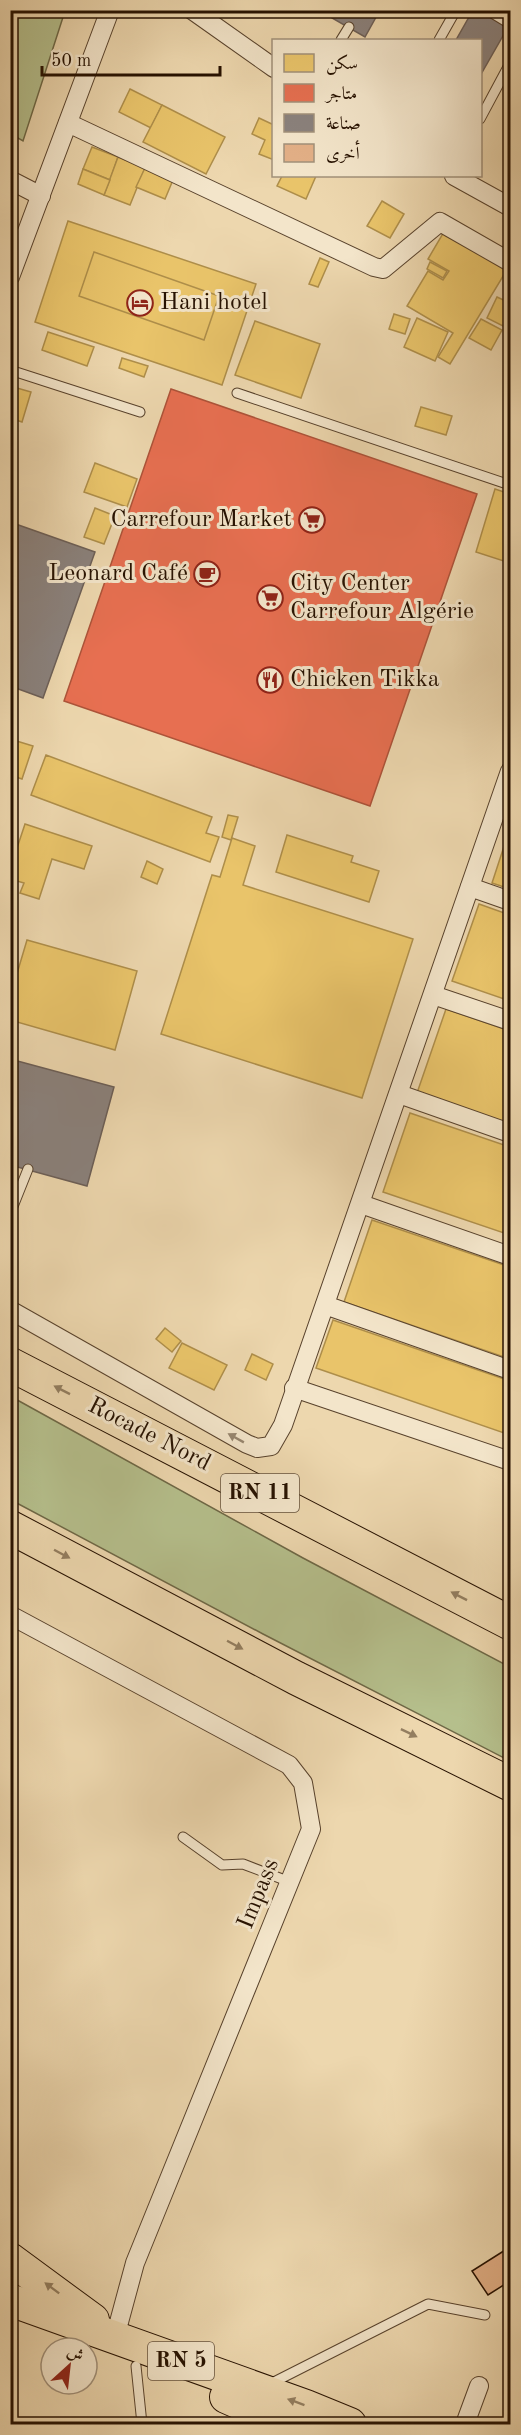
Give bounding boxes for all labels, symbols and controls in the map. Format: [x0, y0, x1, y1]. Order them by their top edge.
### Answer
scale bar [42, 39, 220, 77]
legend [272, 39, 482, 177]
text: 50 m [51, 52, 91, 70]
text: سكن [326, 54, 358, 75]
text: متاجر [324, 85, 357, 104]
text: صناعة [326, 115, 361, 133]
text: أخرى [326, 140, 361, 164]
hotel icon: Hani hotel [125, 288, 155, 318]
place label: Hani hotel [160, 291, 268, 315]
supermarket icon: Carrefour Market [297, 505, 327, 535]
place label: Carrefour Market [110, 508, 292, 532]
cafe icon: Leonard Café [192, 559, 222, 589]
place label: Leonard Café [48, 562, 188, 586]
place label: City Center Carrefour Algérie [290, 572, 474, 624]
supermarket icon: City Center Carrefour Algérie [255, 583, 285, 613]
restaurant icon: Chicken Tikka [255, 665, 285, 695]
place label: Chicken Tikka [290, 668, 440, 692]
one-way arrow [53, 1386, 70, 1395]
street label: Rocade Nord [84, 1394, 214, 1476]
one-way arrow [227, 1433, 244, 1443]
road number: RN 11 [221, 1474, 299, 1512]
one-way arrow [54, 1549, 71, 1559]
one-way arrow [450, 1591, 467, 1601]
one-way arrow [226, 1640, 243, 1650]
one-way arrow [400, 1729, 417, 1738]
street label: Impass [234, 1855, 284, 1933]
one-way arrow [45, 2283, 60, 2295]
north arrow [39, 2336, 99, 2396]
road number: RN 5 [148, 2342, 214, 2380]
text: ش [64, 2344, 86, 2365]
one-way arrow [287, 2397, 305, 2407]

